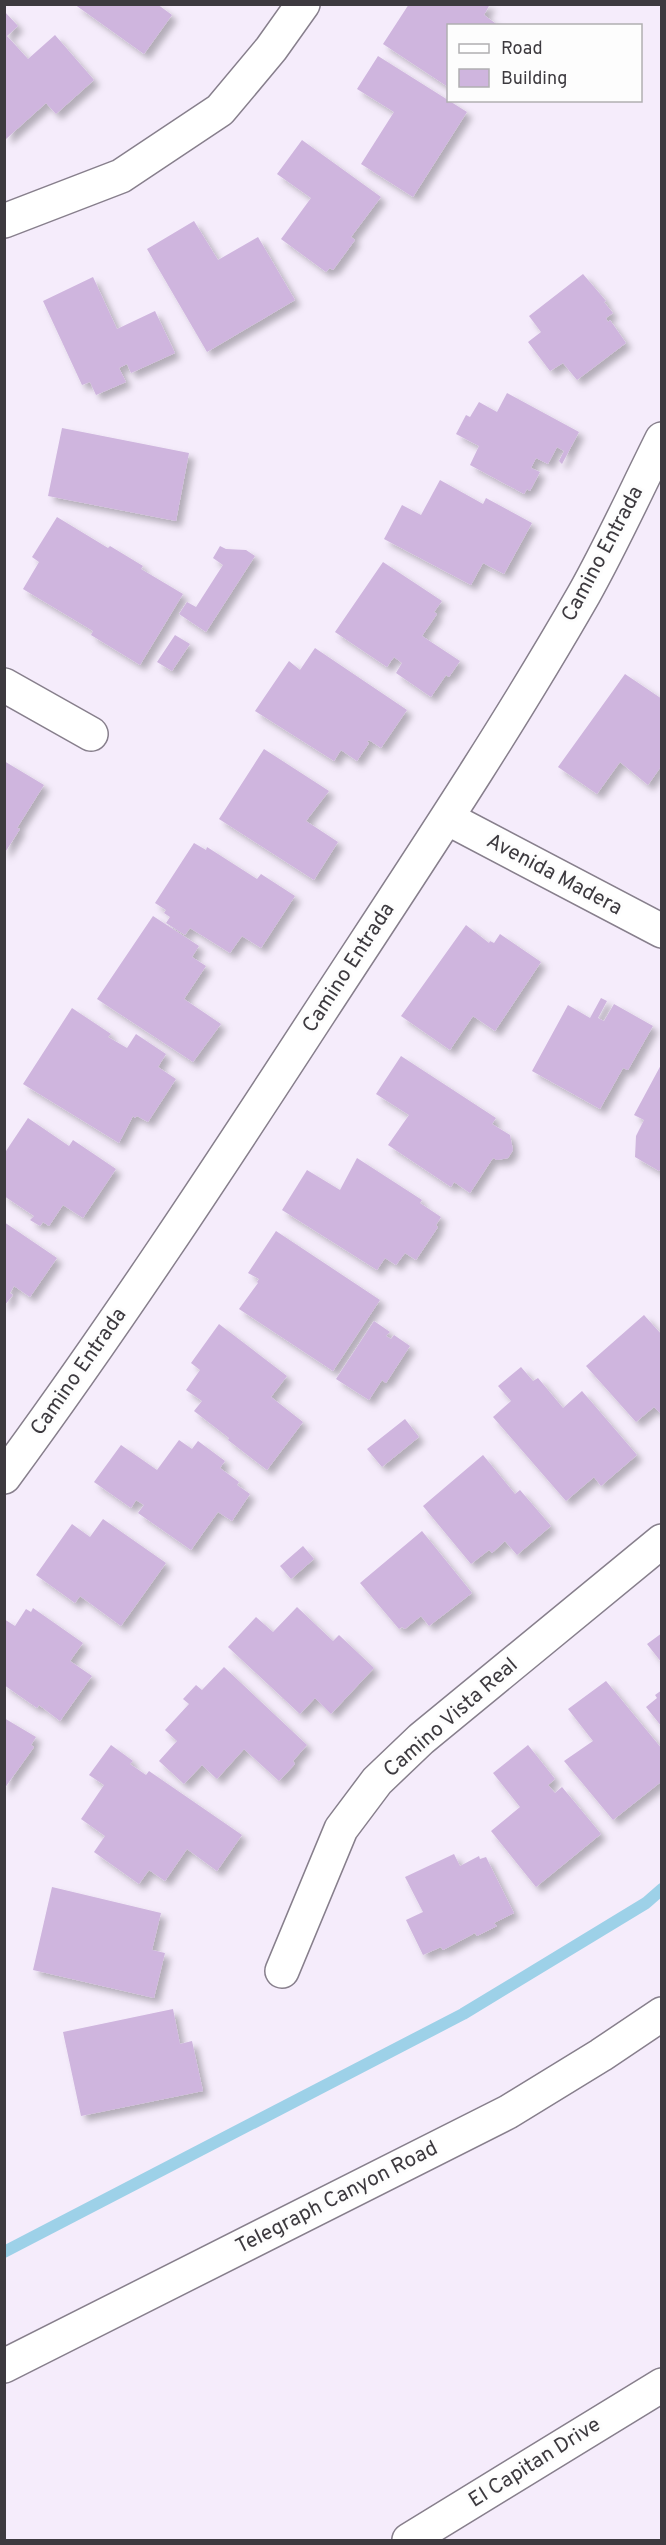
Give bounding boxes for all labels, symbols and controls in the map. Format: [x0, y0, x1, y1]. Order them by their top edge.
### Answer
legend [447, 24, 642, 102]
text: Road [501, 38, 543, 61]
text: Building [501, 68, 567, 91]
street label: Camino Entrada [556, 482, 650, 626]
street label: Avenida Madera [481, 828, 627, 922]
street label: Camino Entrada [297, 898, 401, 1038]
street label: Camino Entrada [25, 1303, 133, 1441]
street label: Camino Vista Real [378, 1652, 524, 1784]
street label: Telegraph Canyon Road [231, 2135, 443, 2261]
street label: El Capitan Drive [464, 2412, 606, 2514]

